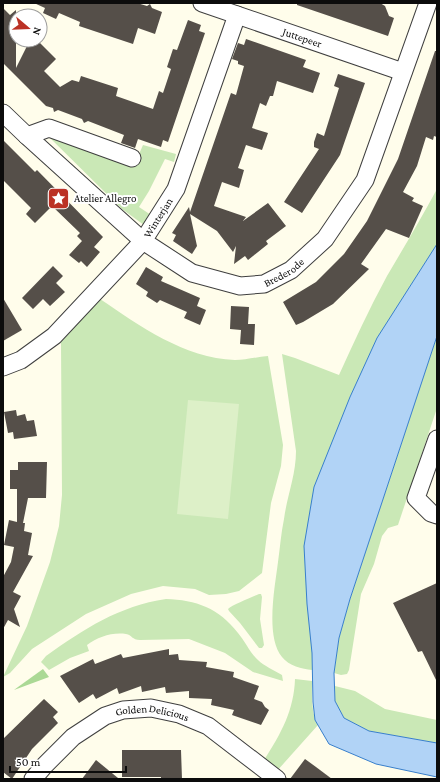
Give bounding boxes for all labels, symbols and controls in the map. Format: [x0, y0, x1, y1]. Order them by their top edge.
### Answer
north arrow [8, 8, 48, 48]
street label: Juttepeer [280, 25, 323, 50]
text: N [30, 26, 44, 37]
place icon: Atelier Allegro [45, 185, 71, 211]
place label: Atelier Allegro [74, 192, 137, 205]
street label: Winterjan [141, 195, 175, 240]
street label: Brederode [262, 255, 306, 289]
street label: Golden Delicious [114, 702, 191, 724]
scale bar [10, 748, 126, 774]
text: 50 m [16, 755, 41, 769]

